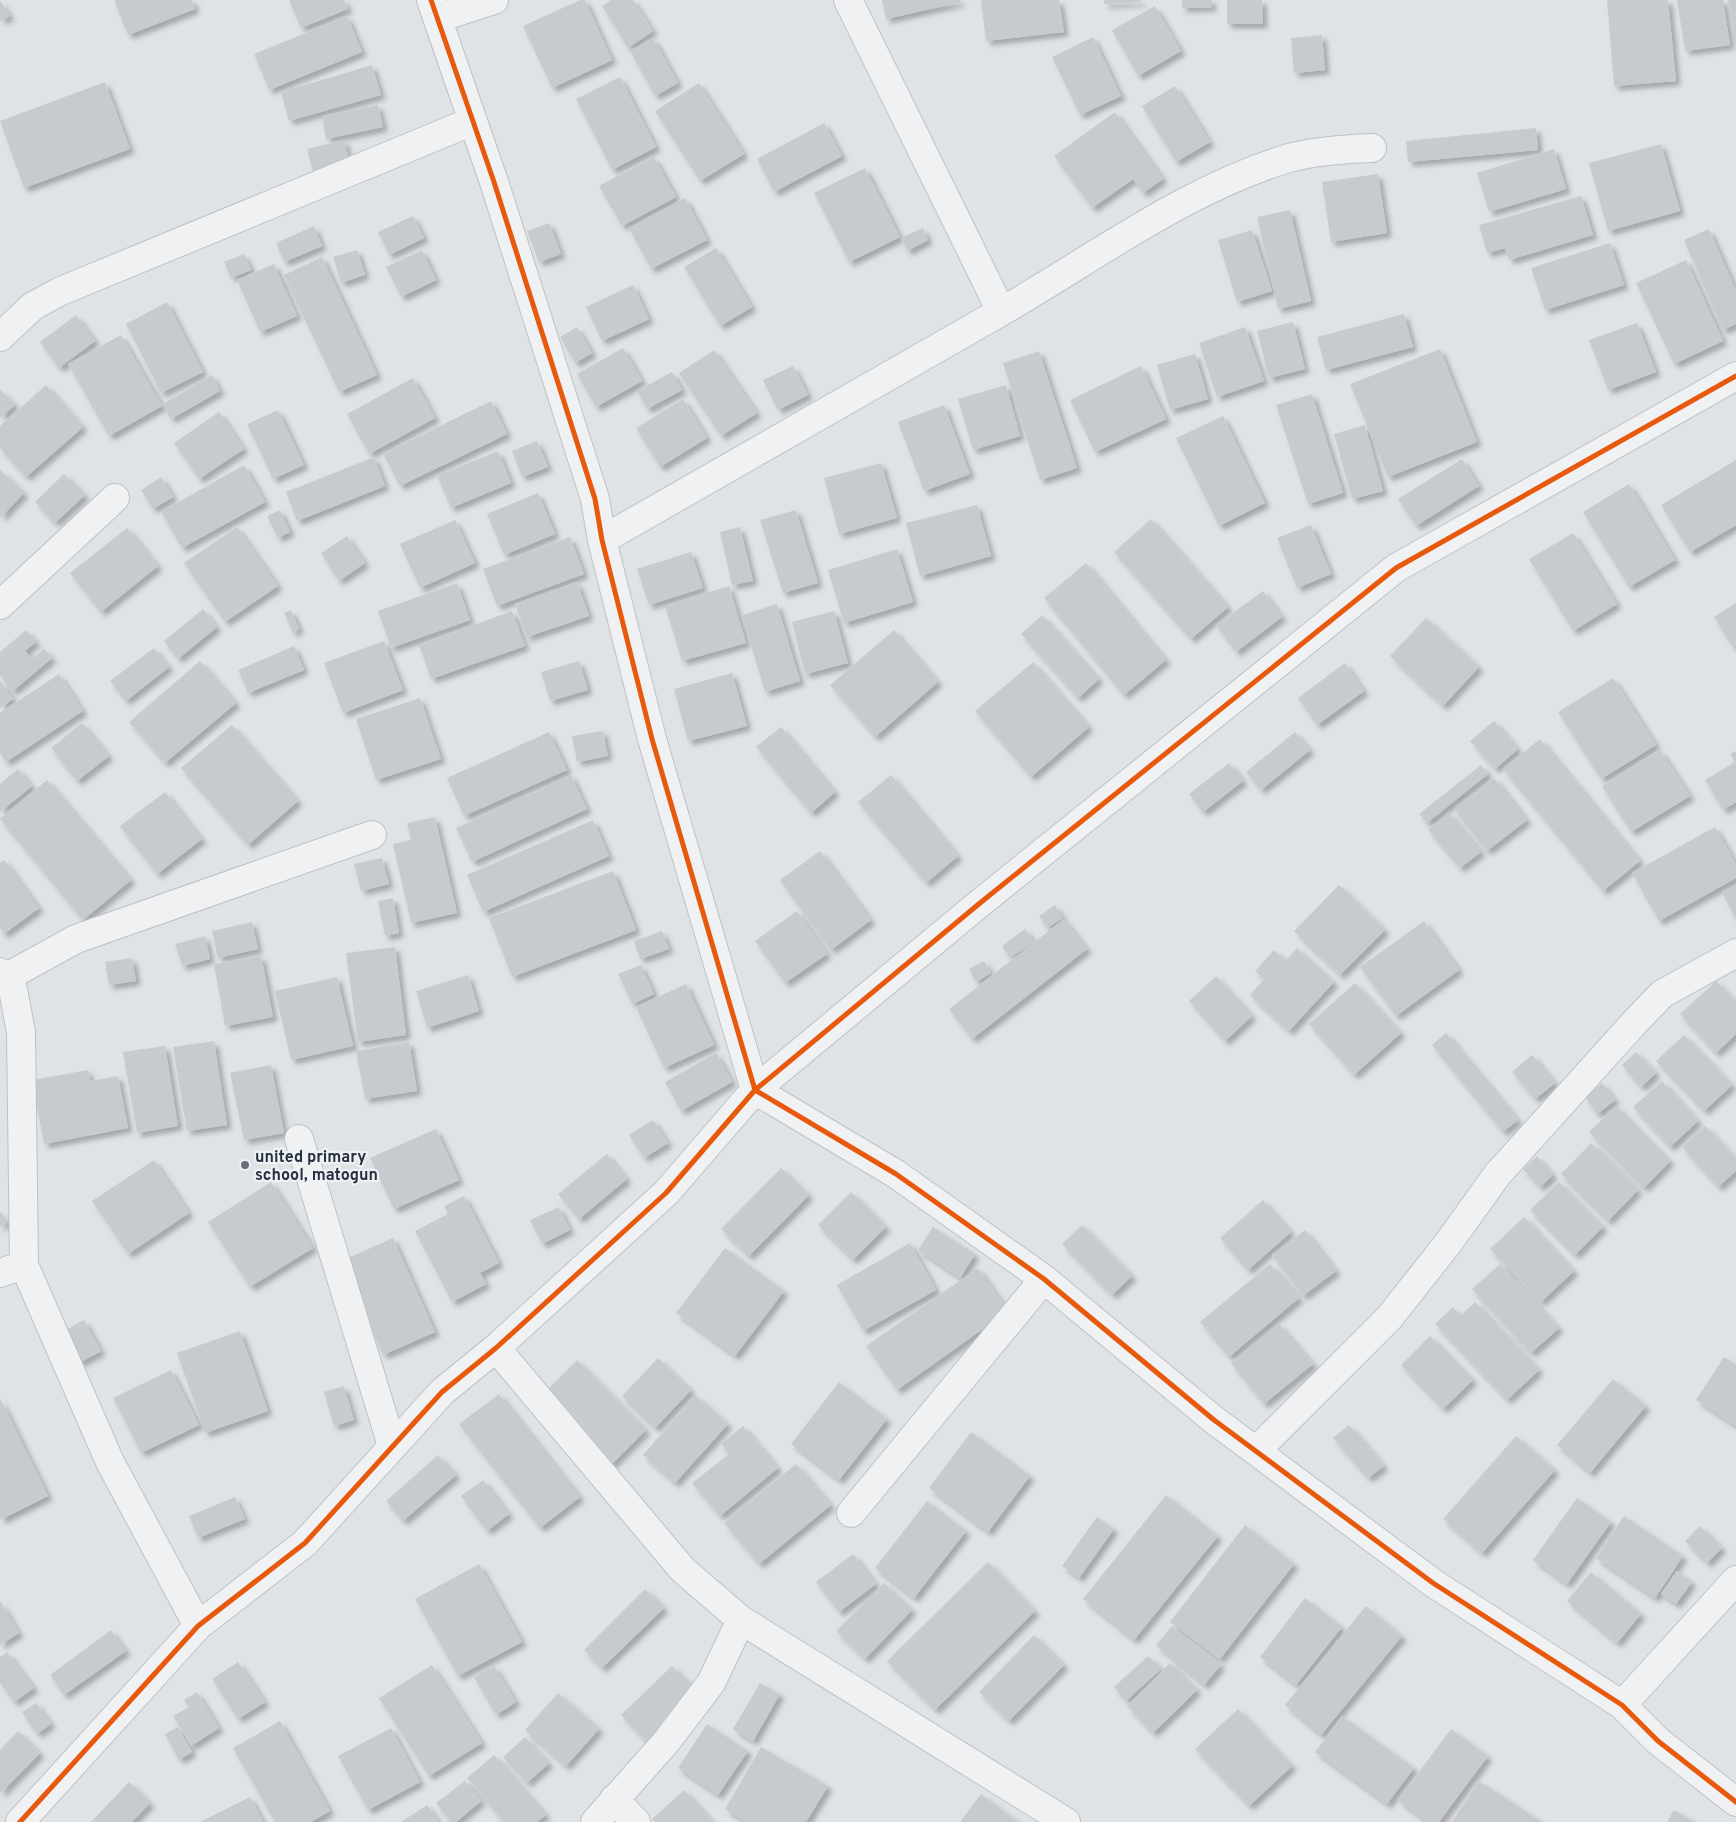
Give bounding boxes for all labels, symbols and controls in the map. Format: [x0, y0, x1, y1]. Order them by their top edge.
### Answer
place label: united primary school, matogun [255, 1148, 378, 1186]
marker: united primary school, matogun [239, 1159, 251, 1171]

